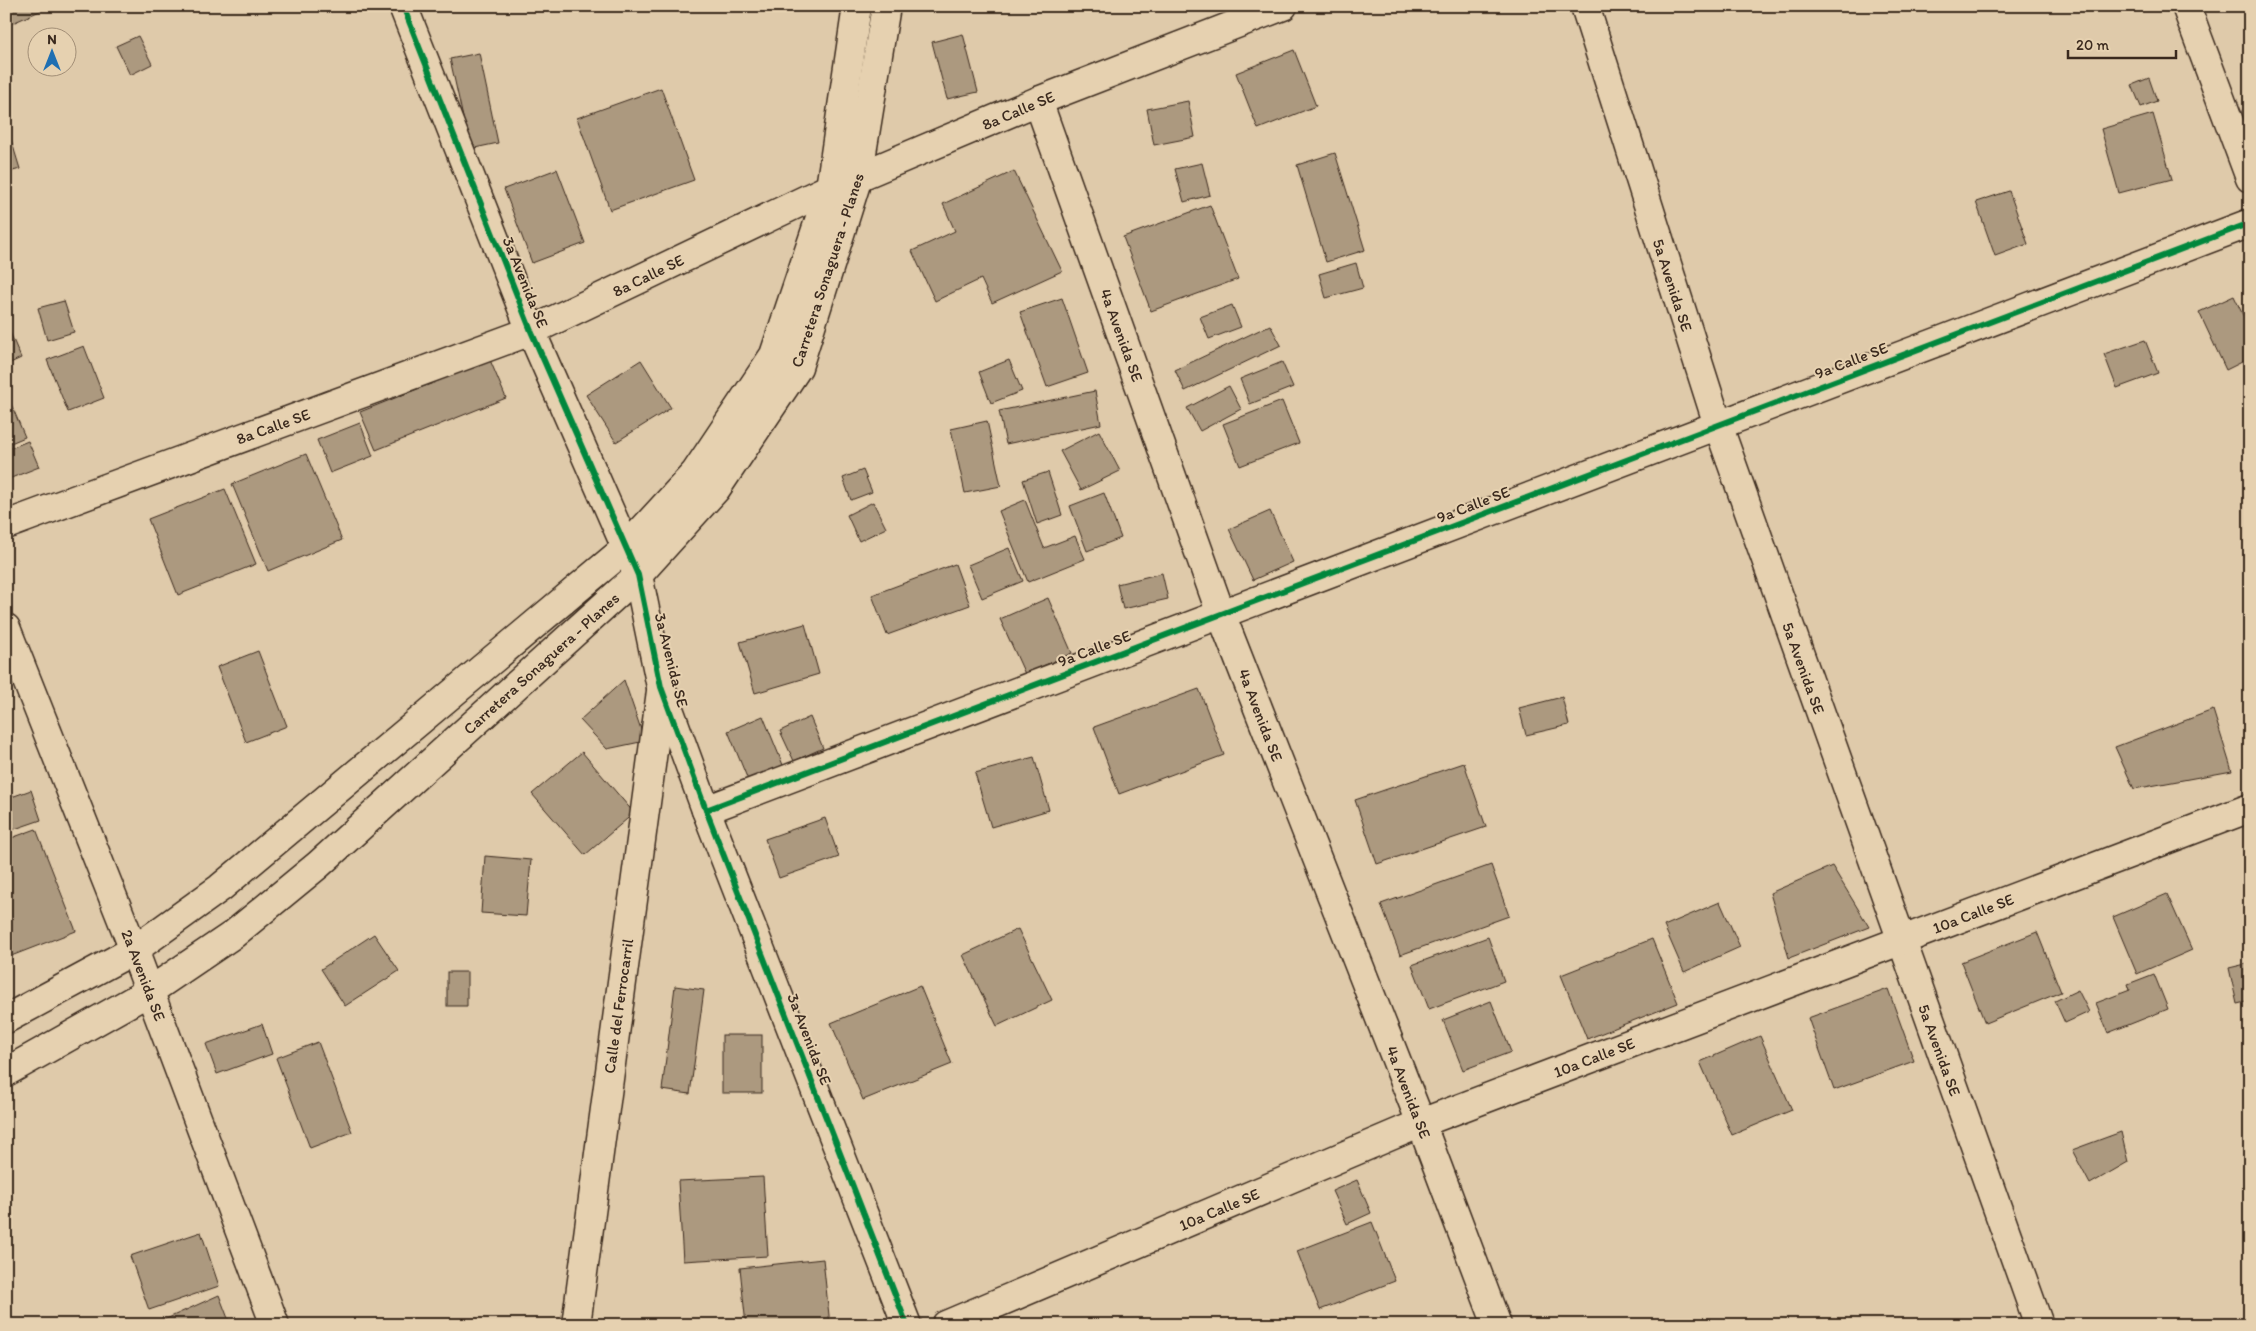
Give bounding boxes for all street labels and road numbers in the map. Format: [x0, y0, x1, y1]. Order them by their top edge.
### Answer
street label: 8a Calle SE [979, 87, 1058, 134]
street label: Carretera Sonaguera - Planes [787, 171, 868, 370]
street label: 3a Avenida SE [499, 234, 553, 331]
street label: 5a Avenida SE [1649, 236, 1697, 334]
street label: 8a Calle SE [609, 250, 687, 301]
street label: 4a Avenida SE [1096, 286, 1147, 384]
street label: 9a Calle SE [1812, 338, 1891, 383]
street label: 8a Calle SE [234, 404, 313, 449]
street label: 9a Calle SE [1434, 482, 1513, 527]
street label: Carretera Sonaguera - Planes [459, 588, 623, 738]
street label: 3a Avenida SE [651, 611, 692, 710]
street label: 5a Avenida SE [1778, 620, 1829, 717]
street label: 9a Calle SE [1055, 626, 1134, 671]
street label: 4a Avenida SE [1234, 666, 1287, 764]
street label: 10a Calle SE [1930, 889, 2017, 938]
street label: 2a Avenida SE [117, 927, 170, 1024]
street label: Calle del Ferrocarril [600, 937, 637, 1075]
street label: 3a Avenida SE [783, 991, 836, 1088]
street label: 5a Avenida SE [1914, 1002, 1965, 1099]
street label: 10a Calle SE [1551, 1033, 1638, 1082]
street label: 4a Avenida SE [1382, 1043, 1435, 1141]
street label: 10a Calle SE [1176, 1184, 1262, 1235]

